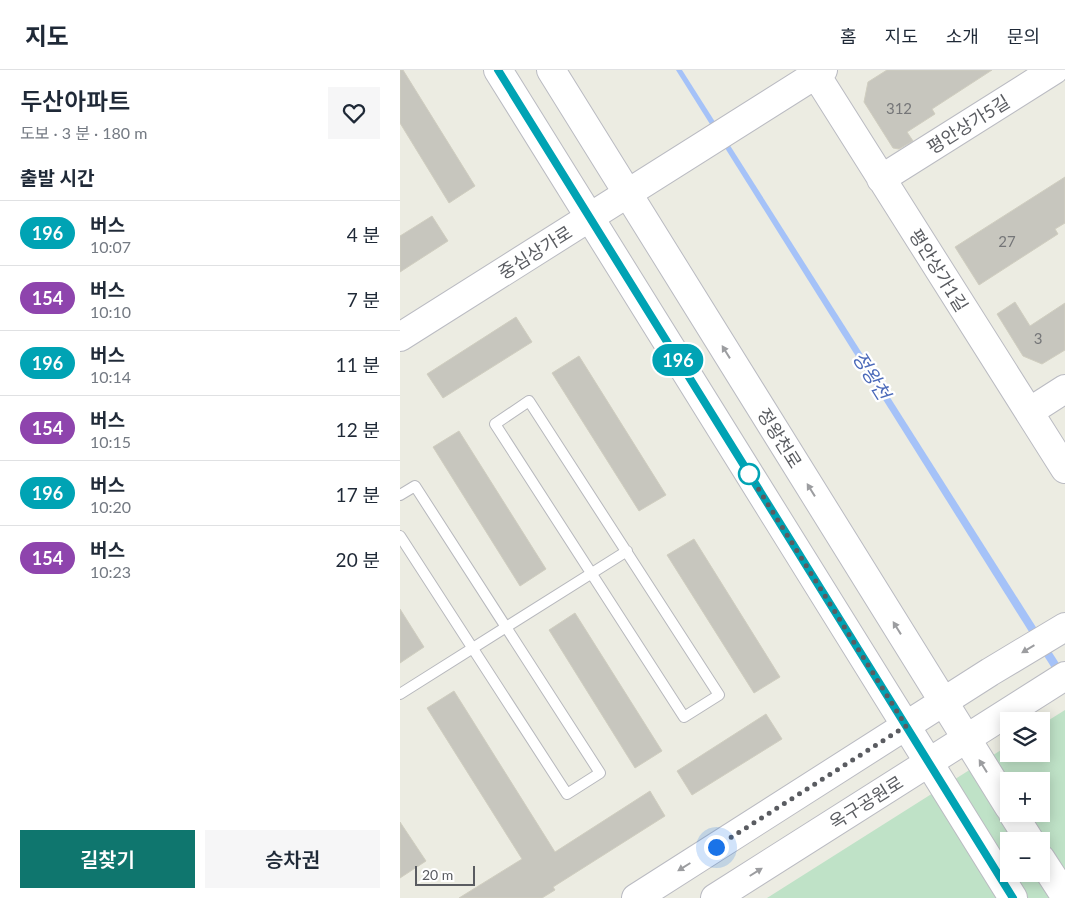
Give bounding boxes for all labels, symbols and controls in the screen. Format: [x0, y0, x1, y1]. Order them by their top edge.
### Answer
text: 지도 [25, 21, 69, 50]
text: 홈 [840, 25, 857, 47]
text: 지도 [885, 25, 918, 47]
text: 소개 [946, 25, 979, 47]
text: 문의 [1007, 25, 1040, 47]
text: 두산아파트 [20, 86, 130, 115]
button: heart [328, 87, 380, 139]
street label: 평안상가5길 [923, 90, 1013, 158]
house number: 312 [886, 99, 912, 117]
text: 도보 · 3 분 · 180 m [20, 123, 147, 142]
text: 출발 시간 [20, 166, 95, 189]
text: 버스 [90, 213, 125, 236]
street label: 중심상가로 [494, 221, 576, 283]
text: 196 [32, 222, 63, 244]
text: 4 분 [347, 223, 380, 246]
street label: 평안상가1길 [905, 225, 973, 315]
house number: 27 [998, 232, 1016, 250]
text: 10:07 [90, 237, 131, 256]
text: 버스 [90, 278, 125, 301]
text: 154 [32, 287, 63, 309]
text: 7 분 [347, 288, 380, 311]
text: 10:10 [90, 302, 131, 321]
house number: 3 [1034, 329, 1042, 347]
text: 버스 [90, 343, 125, 366]
line badge: 196 [649, 344, 707, 376]
one-way arrow [721, 345, 730, 358]
water label: 정왕천 [848, 347, 896, 405]
text: 196 [662, 349, 694, 371]
text: 196 [32, 352, 63, 374]
text: 11 분 [336, 353, 380, 376]
text: 10:14 [90, 367, 131, 386]
street label: 정왕천로 [753, 404, 807, 472]
text: 버스 [90, 408, 125, 431]
text: 154 [32, 417, 63, 439]
text: 12 분 [336, 418, 380, 441]
text: 10:15 [90, 432, 131, 451]
unlabelled marker [738, 463, 760, 485]
text: 버스 [90, 473, 125, 496]
text: 196 [32, 482, 63, 504]
text: 17 분 [336, 483, 380, 506]
one-way arrow [807, 483, 816, 496]
text: 10:20 [90, 497, 131, 516]
text: 버스 [90, 538, 125, 561]
text: 154 [32, 547, 63, 569]
text: 20 분 [336, 548, 380, 571]
text: 10:23 [90, 562, 131, 581]
one-way arrow [892, 621, 902, 634]
one-way arrow [1021, 645, 1034, 654]
map controls [1000, 712, 1050, 882]
button: layers [1000, 712, 1050, 762]
one-way arrow [978, 759, 987, 772]
street label: 옥구공원로 [825, 771, 907, 833]
button: + [1000, 772, 1050, 822]
button: 길찾기 [20, 830, 195, 888]
button: 승차권 [205, 830, 380, 888]
button: − [1000, 832, 1050, 882]
your location [704, 835, 729, 860]
scale bar [415, 863, 475, 886]
one-way arrow [677, 863, 690, 872]
text: 20 m [422, 866, 453, 883]
one-way arrow [750, 867, 763, 877]

